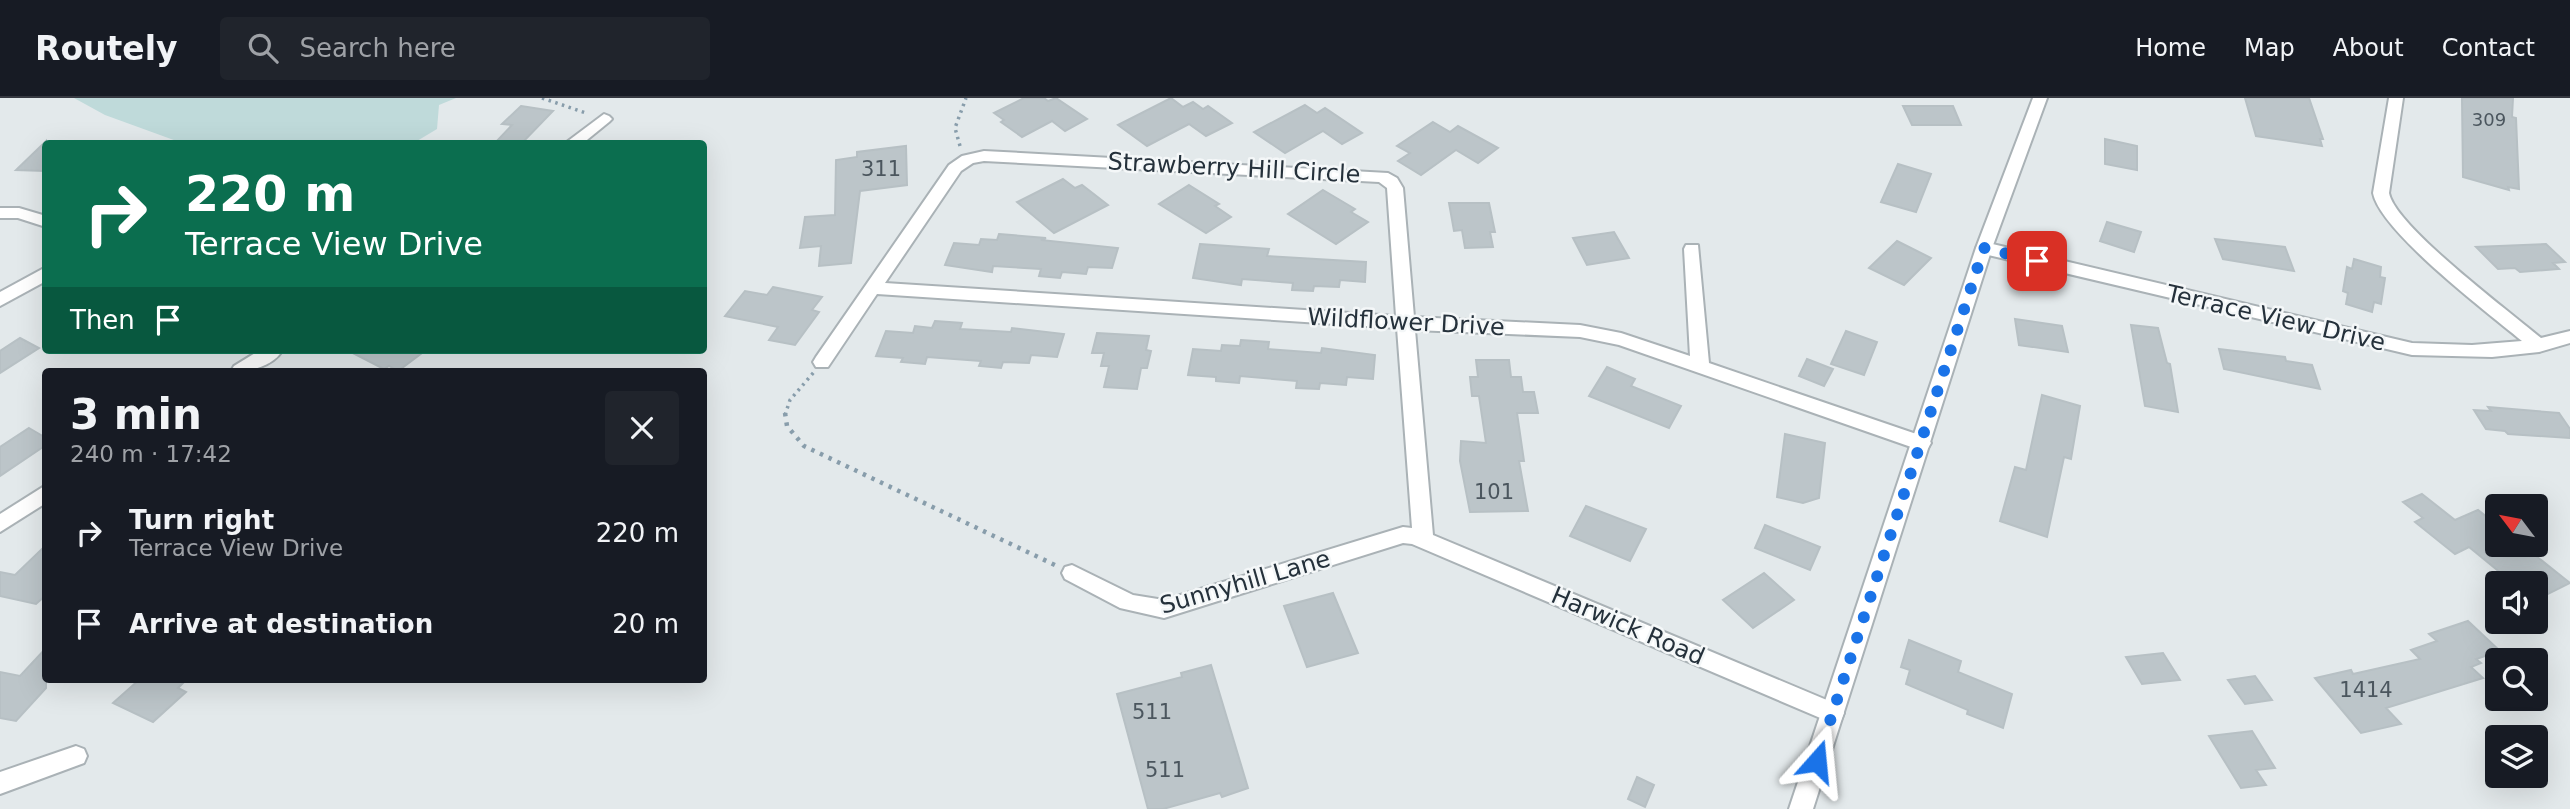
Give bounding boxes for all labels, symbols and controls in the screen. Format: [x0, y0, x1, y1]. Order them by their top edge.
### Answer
search box [220, 17, 710, 80]
text: Routely [35, 29, 178, 68]
icon: search [244, 29, 282, 67]
text: Search here [300, 33, 456, 63]
text: Home [2135, 34, 2206, 62]
text: Map [2244, 34, 2295, 62]
text: About [2333, 34, 2404, 62]
text: Contact [2442, 34, 2535, 62]
house number: 309 [2472, 109, 2506, 130]
street label: Strawberry Hill Circle [1107, 147, 1361, 189]
house number: 311 [861, 157, 901, 181]
text: 220 m [185, 166, 355, 223]
icon: right [70, 168, 161, 259]
text: Terrace View Drive [185, 225, 483, 263]
pin [2007, 231, 2067, 291]
icon: arrive [2018, 242, 2056, 280]
street label: Terrace View Drive [2163, 279, 2388, 357]
icon: arrive [149, 301, 187, 339]
street label: Wildflower Drive [1307, 303, 1505, 341]
text: Then [70, 305, 135, 335]
text: 3 min [70, 390, 202, 439]
button: close [605, 391, 679, 465]
text: 240 m · 17:42 [70, 441, 232, 467]
house number: 101 [1474, 480, 1514, 504]
north arrow [2485, 494, 2548, 556]
map controls [2485, 494, 2548, 788]
text: Turn right [129, 505, 274, 535]
icon: right [70, 514, 108, 552]
text: 220 m [596, 518, 679, 548]
text: Terrace View Drive [129, 535, 343, 561]
street label: Sunnyhill Lane [1157, 544, 1333, 620]
button: sound [2485, 571, 2548, 634]
street label: Harwick Road [1547, 581, 1709, 671]
icon: arrive [70, 605, 108, 643]
text: Arrive at destination [129, 609, 433, 639]
text: 20 m [612, 609, 679, 639]
button: search [2485, 648, 2548, 711]
house number: 1414 [2339, 678, 2393, 702]
house number: 511 [1132, 700, 1172, 724]
position arrow [1780, 724, 1854, 798]
button: layers [2485, 725, 2548, 788]
house number: 511 [1145, 758, 1185, 782]

